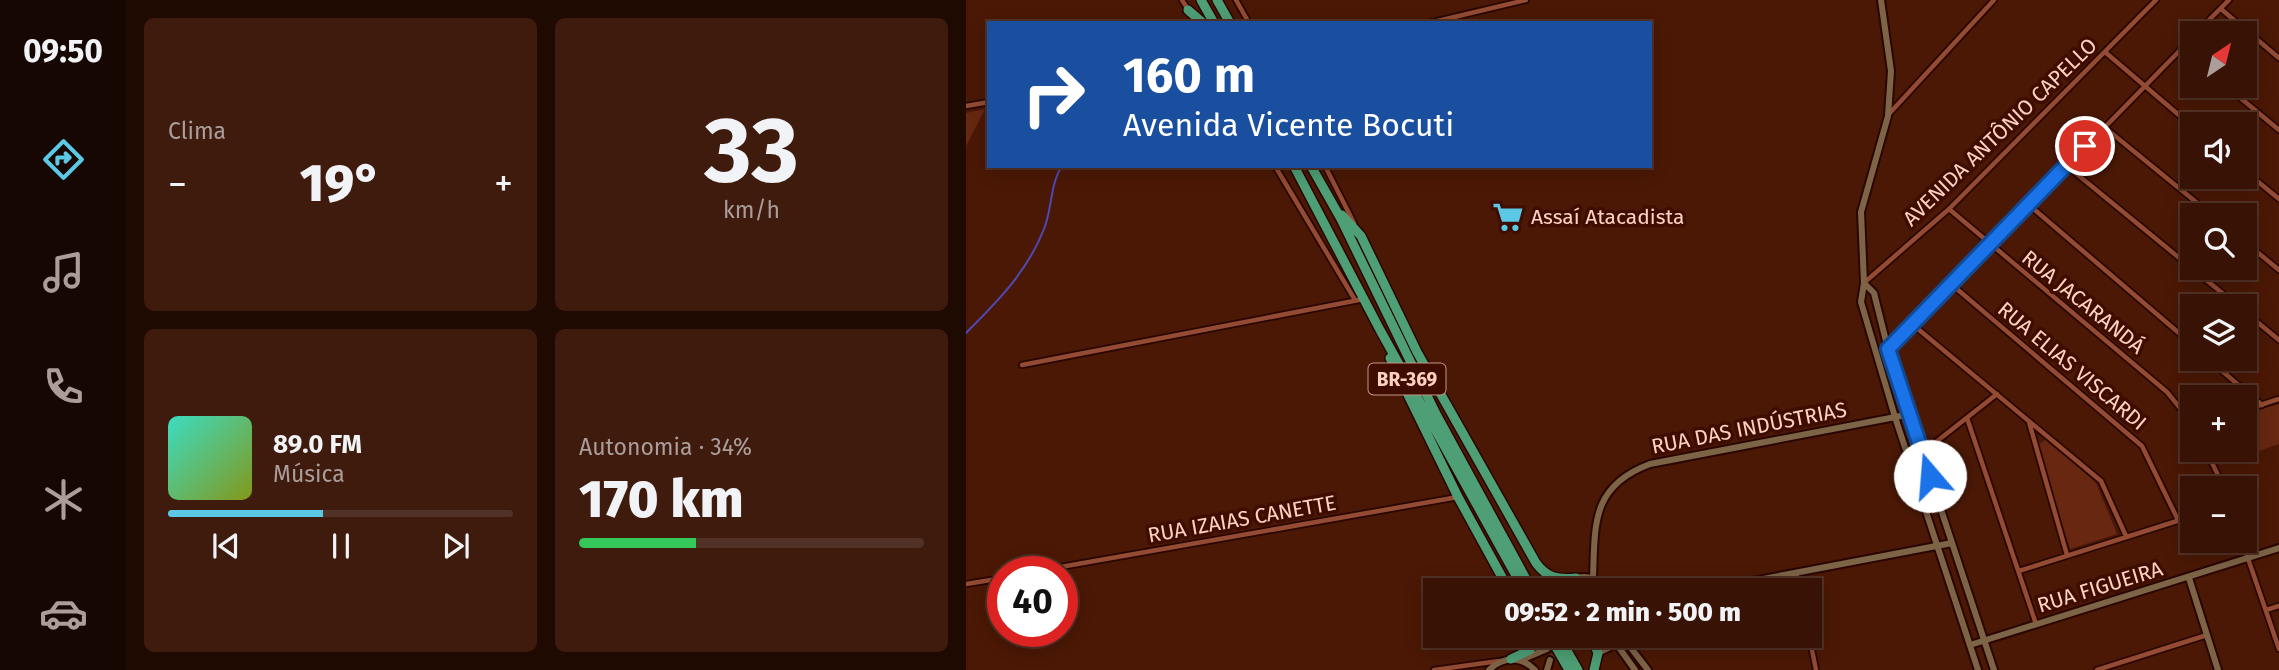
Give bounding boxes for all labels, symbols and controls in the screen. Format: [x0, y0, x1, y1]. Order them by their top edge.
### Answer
north arrow [2180, 21, 2258, 98]
map controls [2180, 21, 2257, 553]
text: 09:50 [23, 32, 103, 70]
street label: AVENIDA ANTÔNIO CAPELLO [1898, 33, 2102, 231]
text: 160 m [1123, 46, 1255, 105]
icon: right [1008, 49, 1099, 140]
text: 33 [704, 96, 799, 205]
text: Avenida Vicente Bocuti [1123, 106, 1454, 144]
button: sound [2180, 112, 2257, 189]
pin [2055, 116, 2115, 176]
text: Clima [168, 117, 226, 145]
icon: arrive [2066, 127, 2104, 165]
icon: directions [39, 135, 88, 184]
text: 19° [300, 152, 381, 215]
text: − [168, 161, 187, 207]
text: + [494, 161, 513, 207]
text: km/h [723, 196, 780, 224]
supermarket icon: Assaí Atacadista [1491, 200, 1525, 234]
button: search [2180, 203, 2257, 280]
place label: Assaí Atacadista [1531, 204, 1684, 230]
street label: RUA JACARANDÁ [2016, 245, 2150, 359]
icon: music [39, 248, 88, 297]
button: layers [2180, 294, 2257, 371]
street label: RUA ELIAS VISCARDI [1992, 296, 2152, 436]
icon: phone [39, 362, 88, 411]
road number: BR-369 [1368, 364, 1446, 394]
button: + [2180, 385, 2257, 462]
street label: RUA DAS INDÚSTRIAS [1649, 396, 1849, 460]
text: 89.0 FM [273, 429, 362, 460]
text: Autonomia · 34% [579, 433, 752, 461]
position arrow [1893, 439, 1967, 513]
text: Música [273, 460, 345, 488]
text: 170 km [579, 468, 744, 531]
icon: climate [39, 475, 88, 524]
button: − [2180, 476, 2257, 553]
street label: RUA IZAIAS CANETTE [1146, 490, 1338, 548]
icon: previous [207, 527, 245, 565]
icon: pause [322, 527, 360, 565]
icon: next [437, 527, 475, 565]
speed limit sign: 40 [987, 556, 1078, 647]
street label: RUA FIGUEIRA [2034, 556, 2166, 618]
icon: car [39, 589, 88, 638]
text: 09:52 · 2 min · 500 m [1504, 597, 1741, 628]

